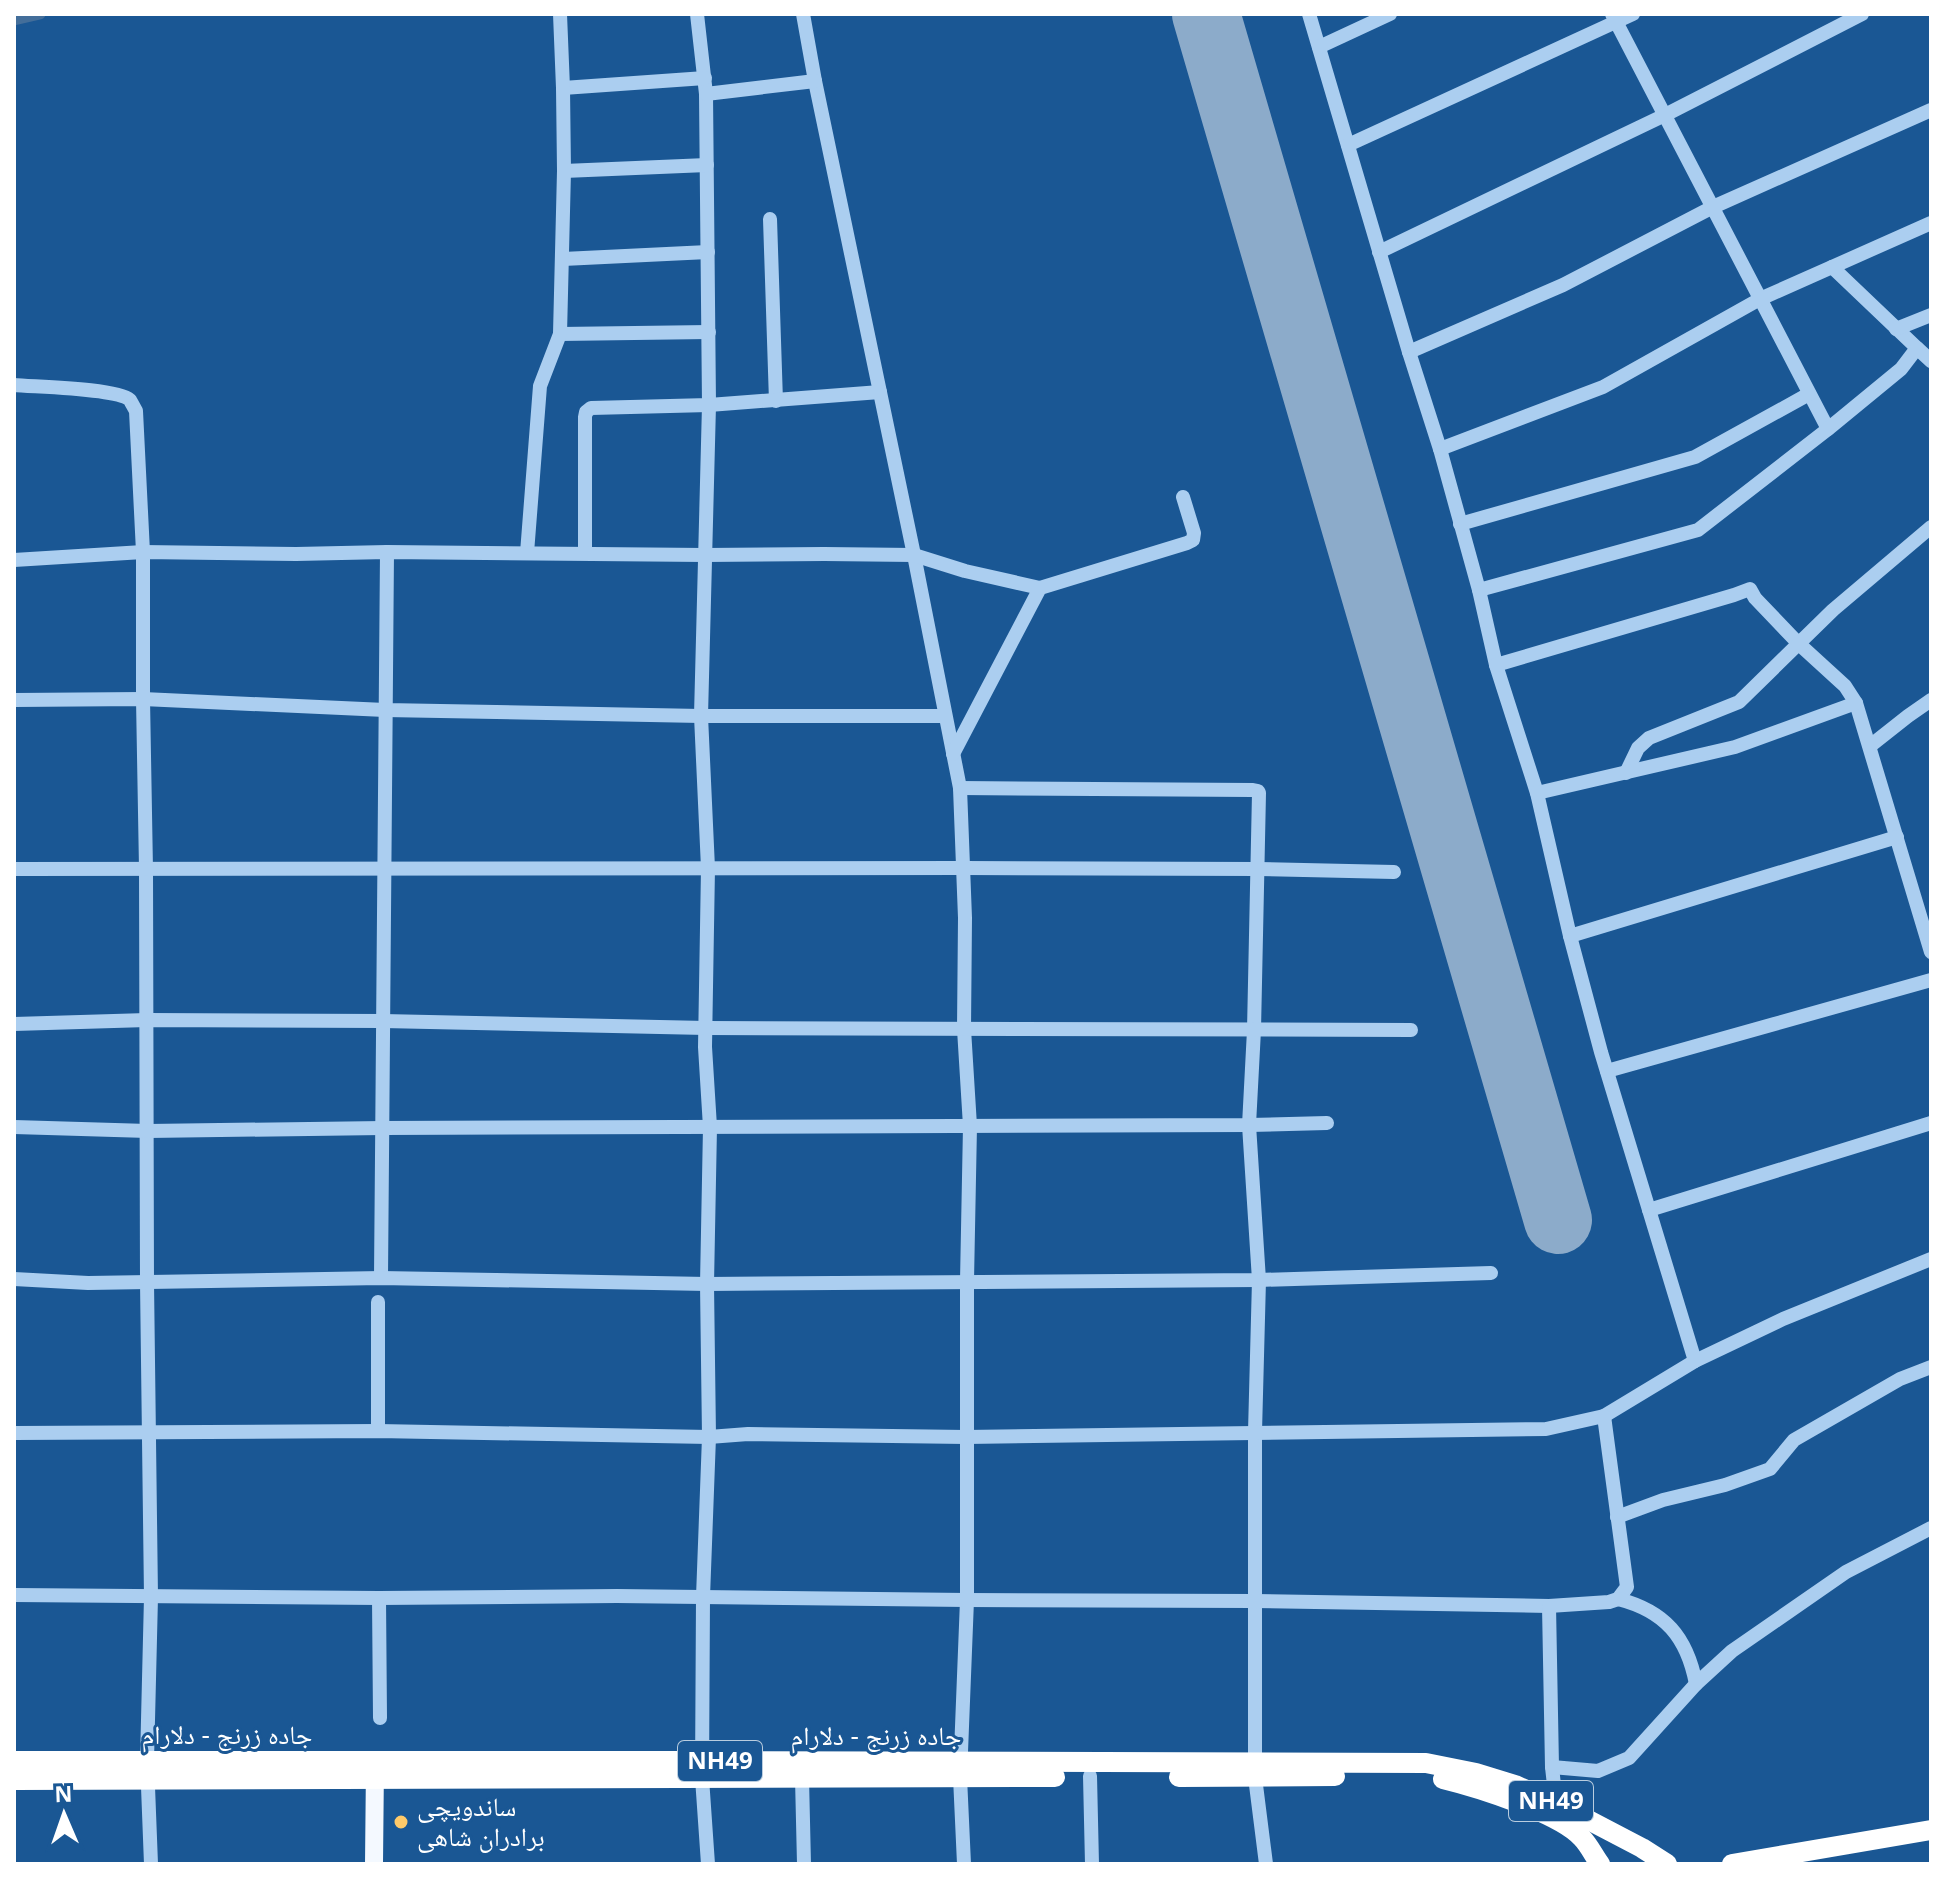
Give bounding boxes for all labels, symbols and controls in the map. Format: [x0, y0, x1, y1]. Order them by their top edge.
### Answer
street label: جاده زرنج - دلارام [142, 1716, 312, 1753]
street label: جاده زرنج - دلارام [791, 1717, 961, 1754]
road number: NH49 [678, 1741, 762, 1781]
north arrow [24, 1774, 104, 1854]
text: N [54, 1778, 73, 1808]
road number: NH49 [1509, 1781, 1593, 1821]
place label: ساندویچی برادران شاهی [417, 1788, 545, 1854]
marker: ساندویچی برادران شاهی [392, 1813, 410, 1831]

